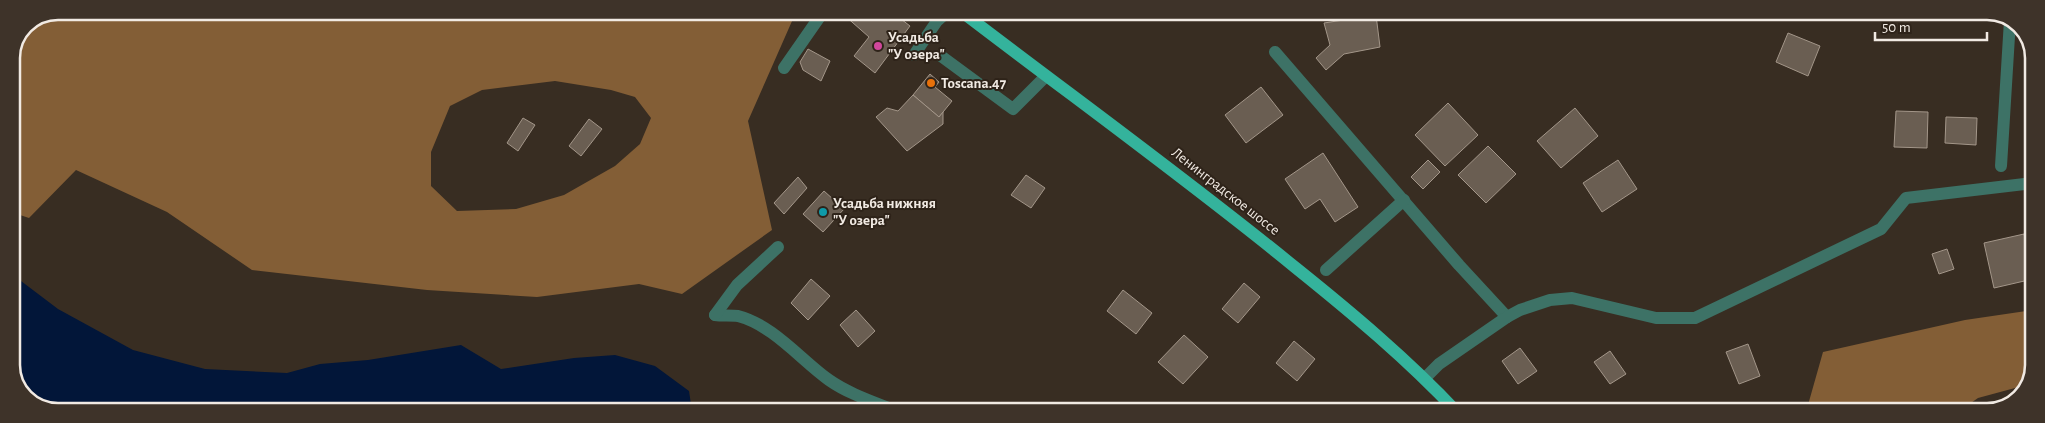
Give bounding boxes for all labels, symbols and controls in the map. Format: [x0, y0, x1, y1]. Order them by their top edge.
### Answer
scale bar [1875, 10, 1988, 42]
text: 50 m [1882, 20, 1911, 35]
place label: Усадьба "У озера" [888, 30, 945, 62]
marker: Усадьба "У озера" [872, 40, 884, 52]
place label: Toscana.47 [941, 76, 1007, 91]
marker: Toscana.47 [925, 77, 937, 89]
street label: Ленинградское шоссе [1169, 145, 1283, 238]
place label: Усадьба нижняя "У озера" [833, 196, 936, 228]
marker: Усадьба нижняя "У озера" [817, 206, 829, 218]

